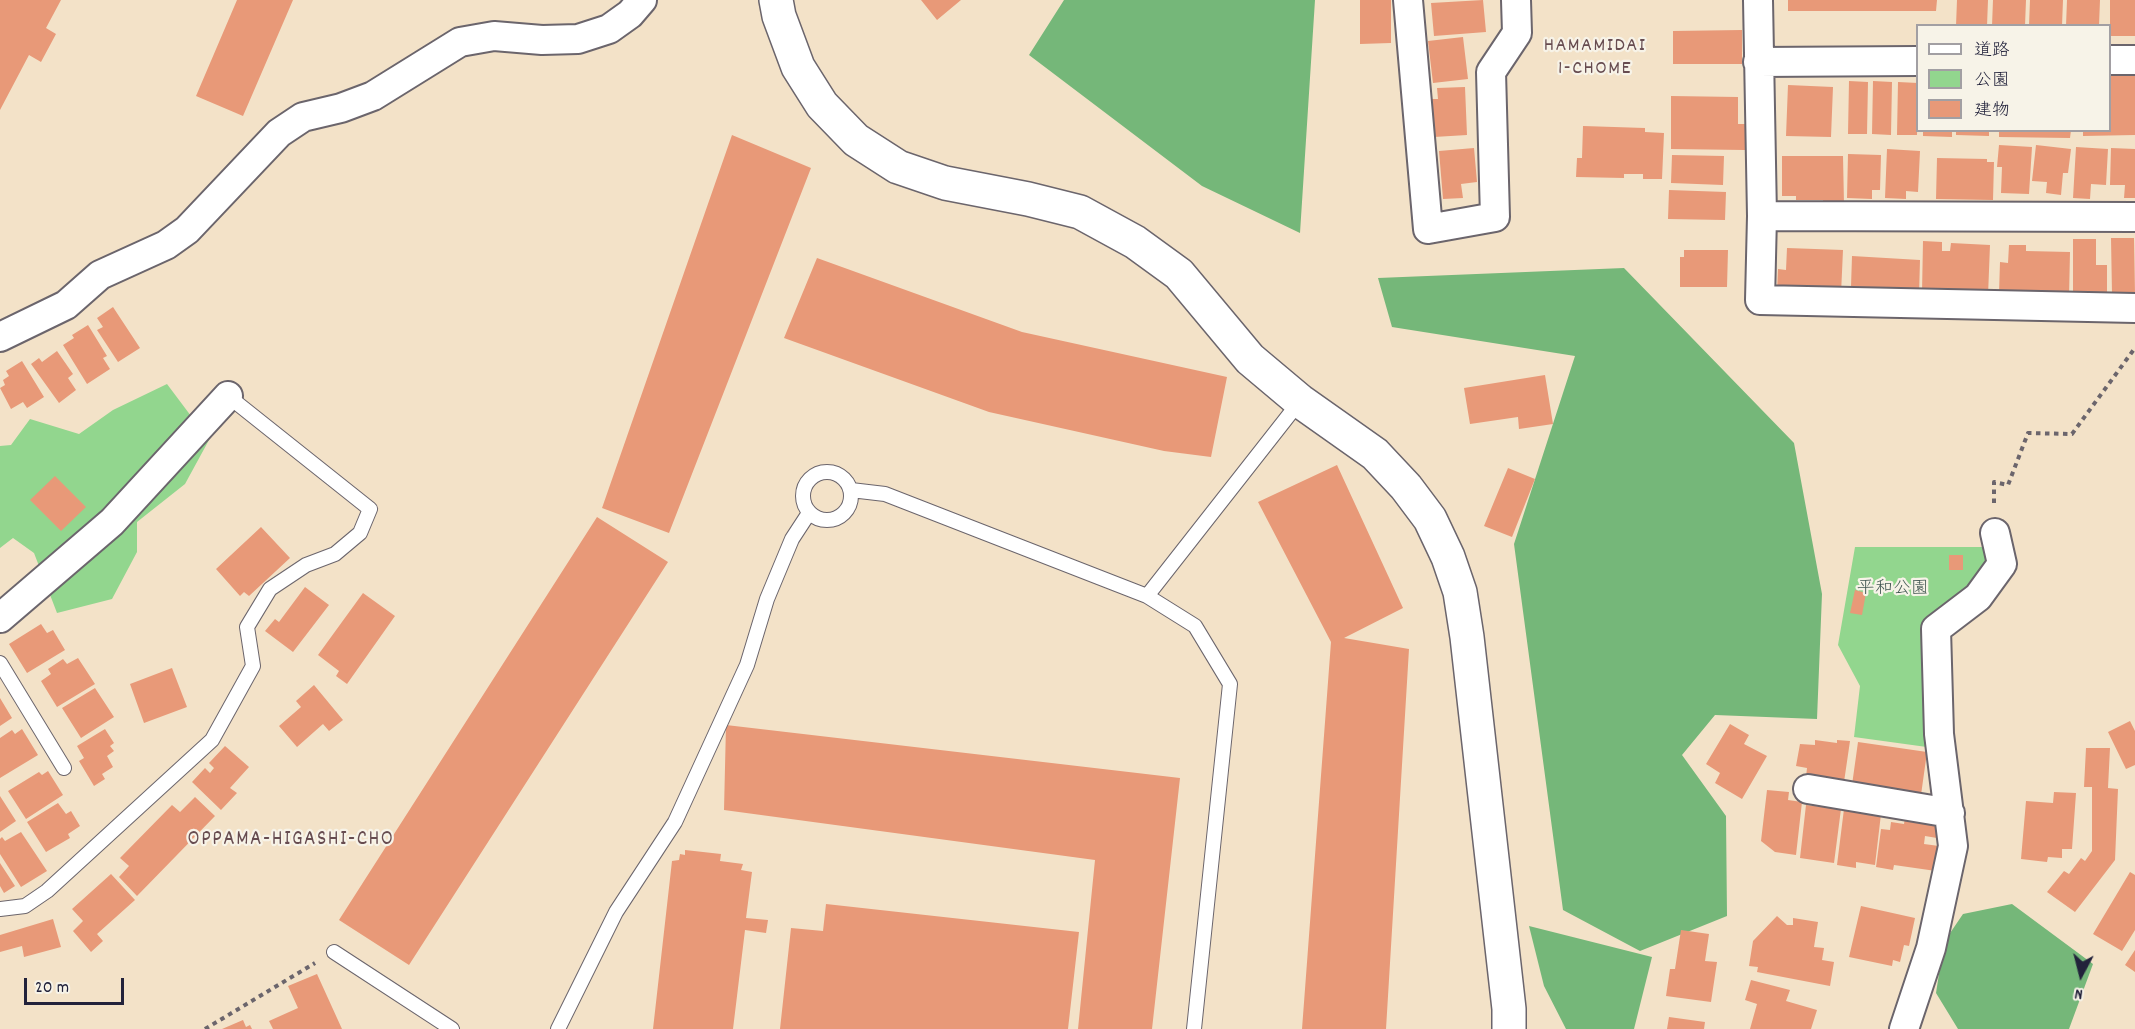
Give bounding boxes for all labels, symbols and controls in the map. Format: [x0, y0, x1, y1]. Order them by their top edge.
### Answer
legend [1916, 24, 2111, 132]
district label: HAMAMIDAI 1-CHOME [1544, 35, 1646, 82]
text: 道路 [1974, 39, 2010, 64]
text: 公園 [1974, 69, 2010, 94]
text: 建物 [1974, 99, 2010, 124]
park label: 平和公園 [1857, 580, 1929, 602]
district label: OPPAMA-HIGASHI-CHO [188, 828, 394, 854]
north arrow [2051, 945, 2111, 1005]
scale bar [27, 966, 128, 1004]
text: 20 m [35, 976, 69, 1001]
text: N [2073, 981, 2084, 1005]

